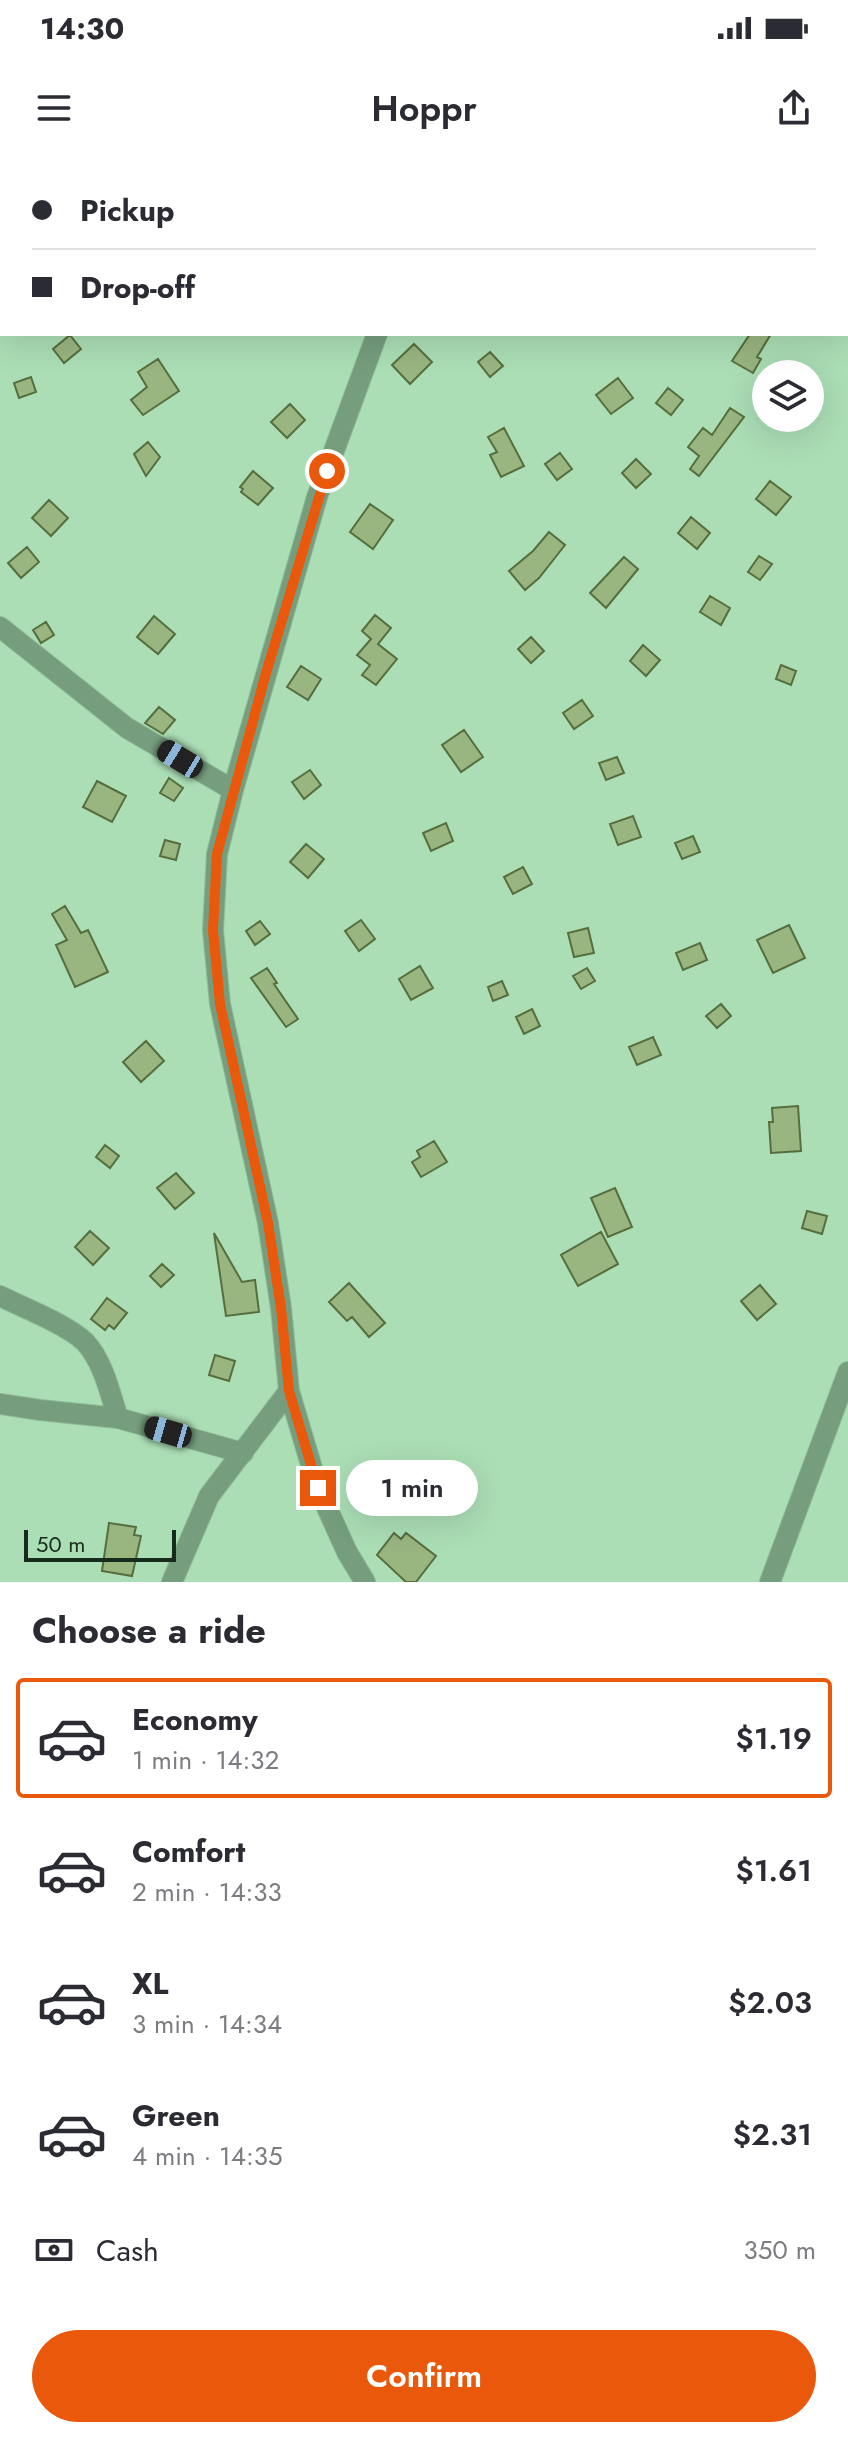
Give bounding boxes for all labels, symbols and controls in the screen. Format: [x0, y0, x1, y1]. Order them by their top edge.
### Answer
text: 14:30 [40, 7, 124, 50]
text: Hoppr [371, 82, 477, 134]
icon: menu [32, 86, 76, 130]
icon: share [772, 86, 816, 130]
text: Pickup [80, 189, 175, 232]
text: Drop-off [80, 266, 195, 309]
map controls [752, 360, 824, 432]
button: layers [752, 360, 824, 432]
route start [309, 453, 345, 489]
car [153, 736, 207, 782]
car [142, 1414, 194, 1450]
callout: 1 min [346, 1460, 478, 1516]
text: 1 min [380, 1469, 444, 1507]
route end [300, 1470, 336, 1506]
scale bar [24, 1526, 176, 1562]
text: 50 m [36, 1528, 85, 1560]
text: Choose a ride [32, 1604, 266, 1656]
text: Economy [132, 1698, 258, 1741]
icon: car [36, 1702, 108, 1774]
text: $1.19 [736, 1717, 812, 1760]
text: 1 min · 14:32 [132, 1741, 279, 1779]
text: Comfort [132, 1830, 245, 1873]
icon: car [36, 1834, 108, 1906]
text: $1.61 [736, 1849, 812, 1892]
text: 2 min · 14:33 [132, 1873, 282, 1911]
text: XL [132, 1962, 168, 2005]
icon: car [36, 1966, 108, 2038]
text: $2.03 [728, 1981, 812, 2024]
text: 3 min · 14:34 [132, 2005, 282, 2043]
text: Green [132, 2094, 220, 2137]
icon: car [36, 2098, 108, 2170]
text: $2.31 [733, 2113, 812, 2156]
text: 4 min · 14:35 [132, 2137, 283, 2175]
icon: cash [32, 2228, 76, 2272]
text: Cash [96, 2229, 159, 2272]
text: 350 m [743, 2231, 816, 2269]
button: Confirm [32, 2330, 816, 2422]

